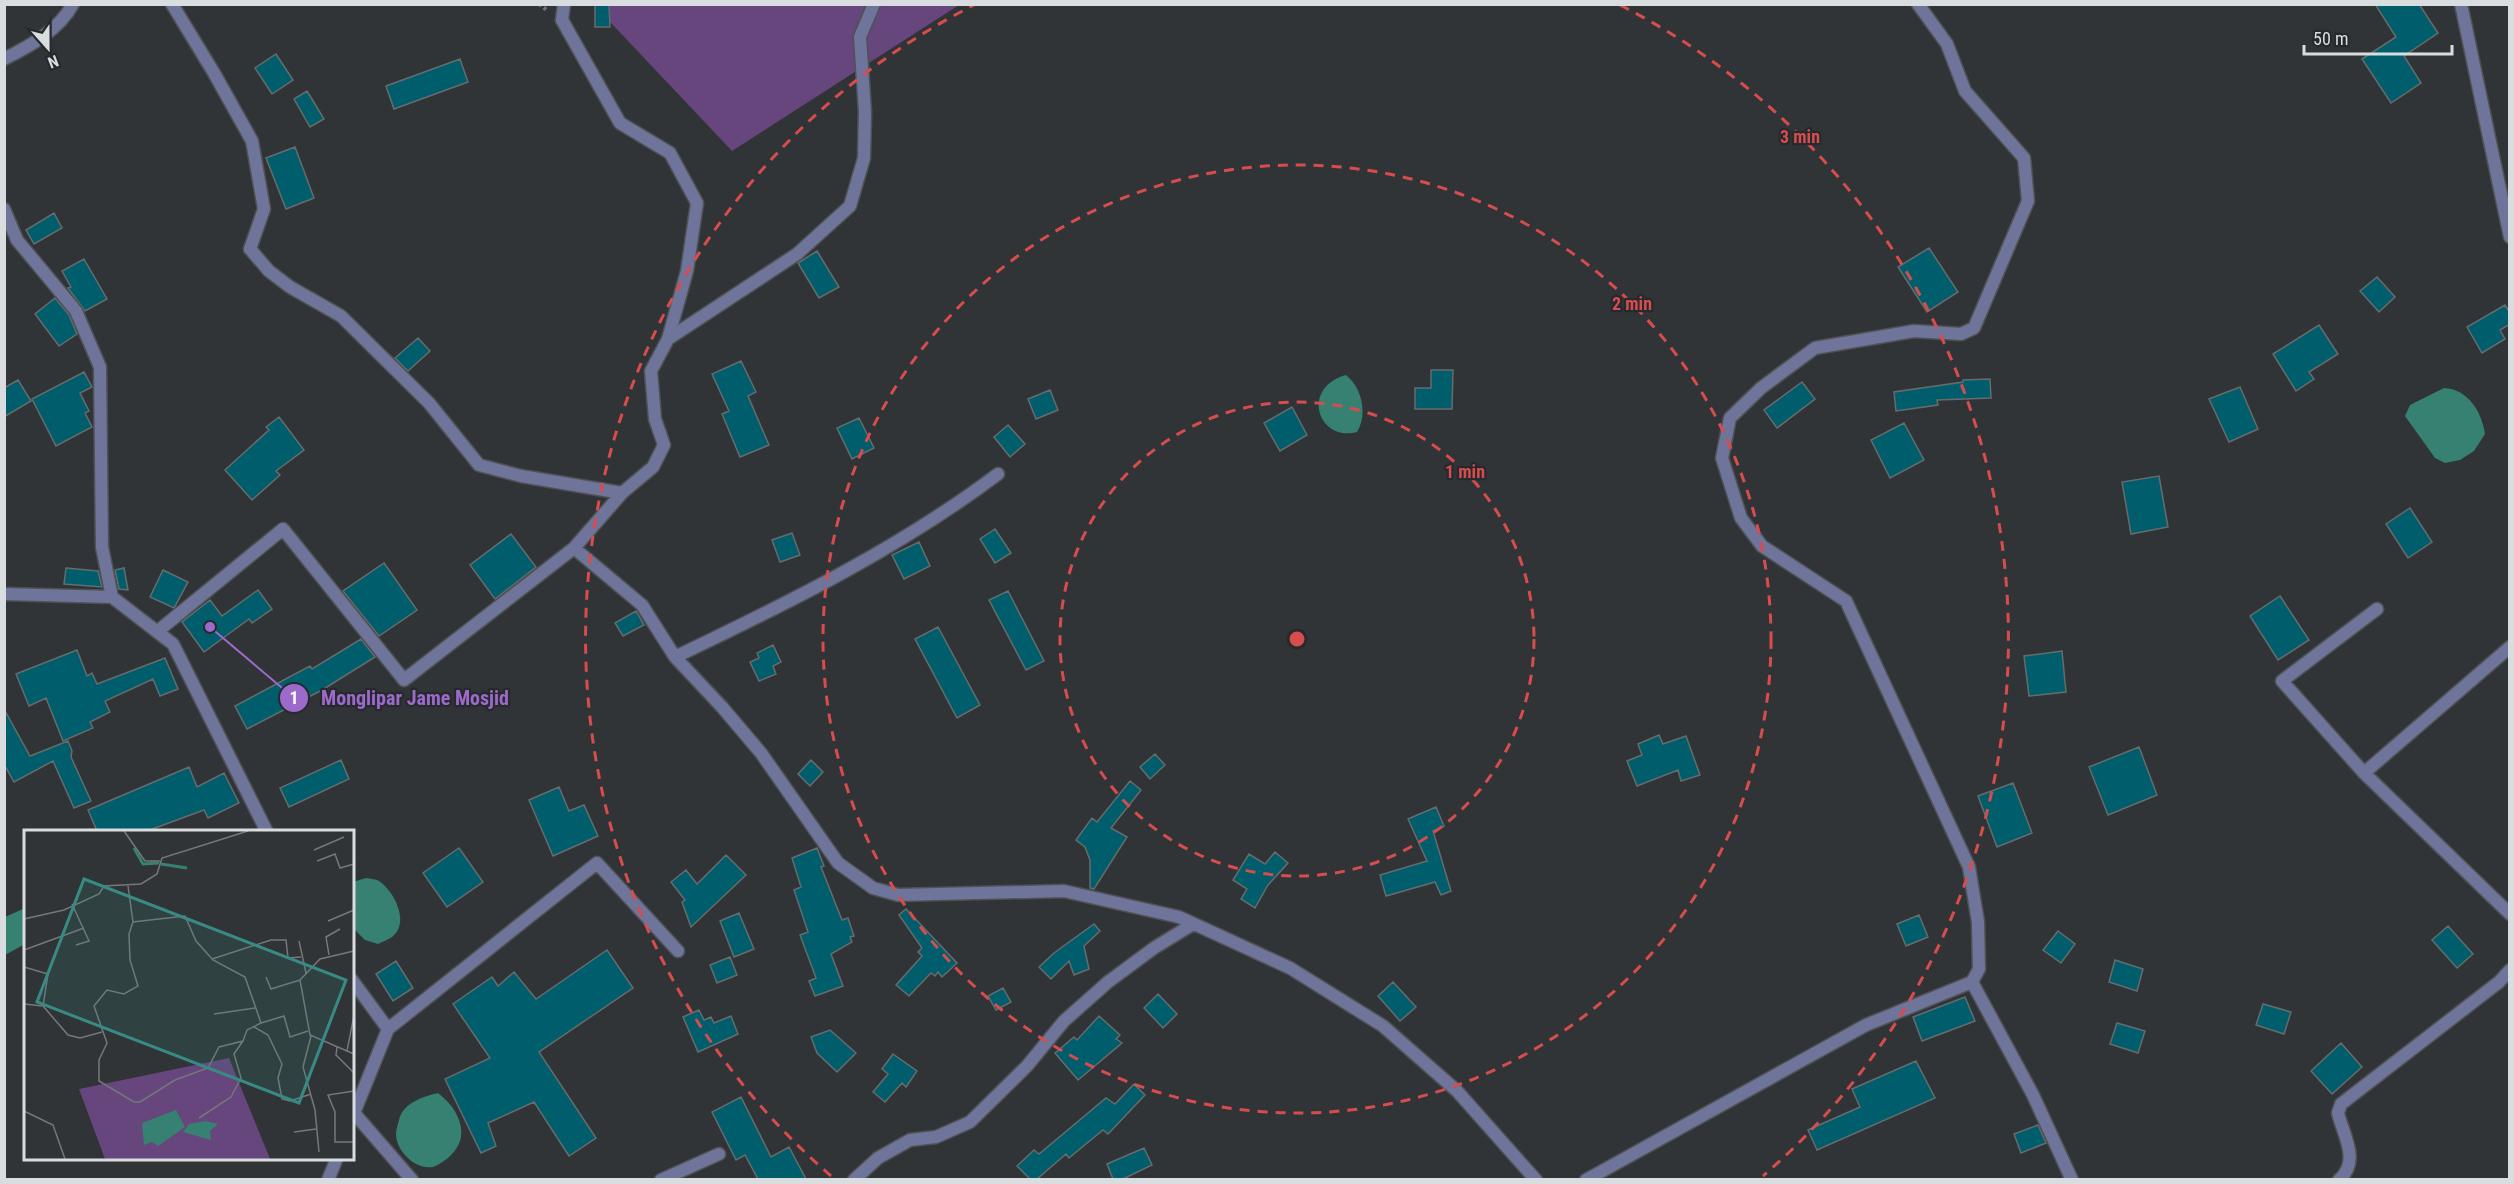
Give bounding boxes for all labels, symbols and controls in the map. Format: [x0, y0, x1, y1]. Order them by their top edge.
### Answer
north arrow [18, 18, 78, 78]
scale bar [2304, 18, 2452, 56]
text: 50 m [2313, 28, 2348, 49]
text: N [45, 51, 61, 72]
text: 3 min [1780, 126, 1820, 147]
text: 2 min [1612, 293, 1652, 314]
text: 1 min [1445, 461, 1485, 482]
centre of rings [1287, 629, 1307, 649]
callout: Monglipar Jame Mosjid [279, 679, 521, 717]
text: Monglipar Jame Mosjid [321, 686, 509, 710]
text: 1 [289, 687, 299, 708]
inset map [24, 830, 354, 1160]

